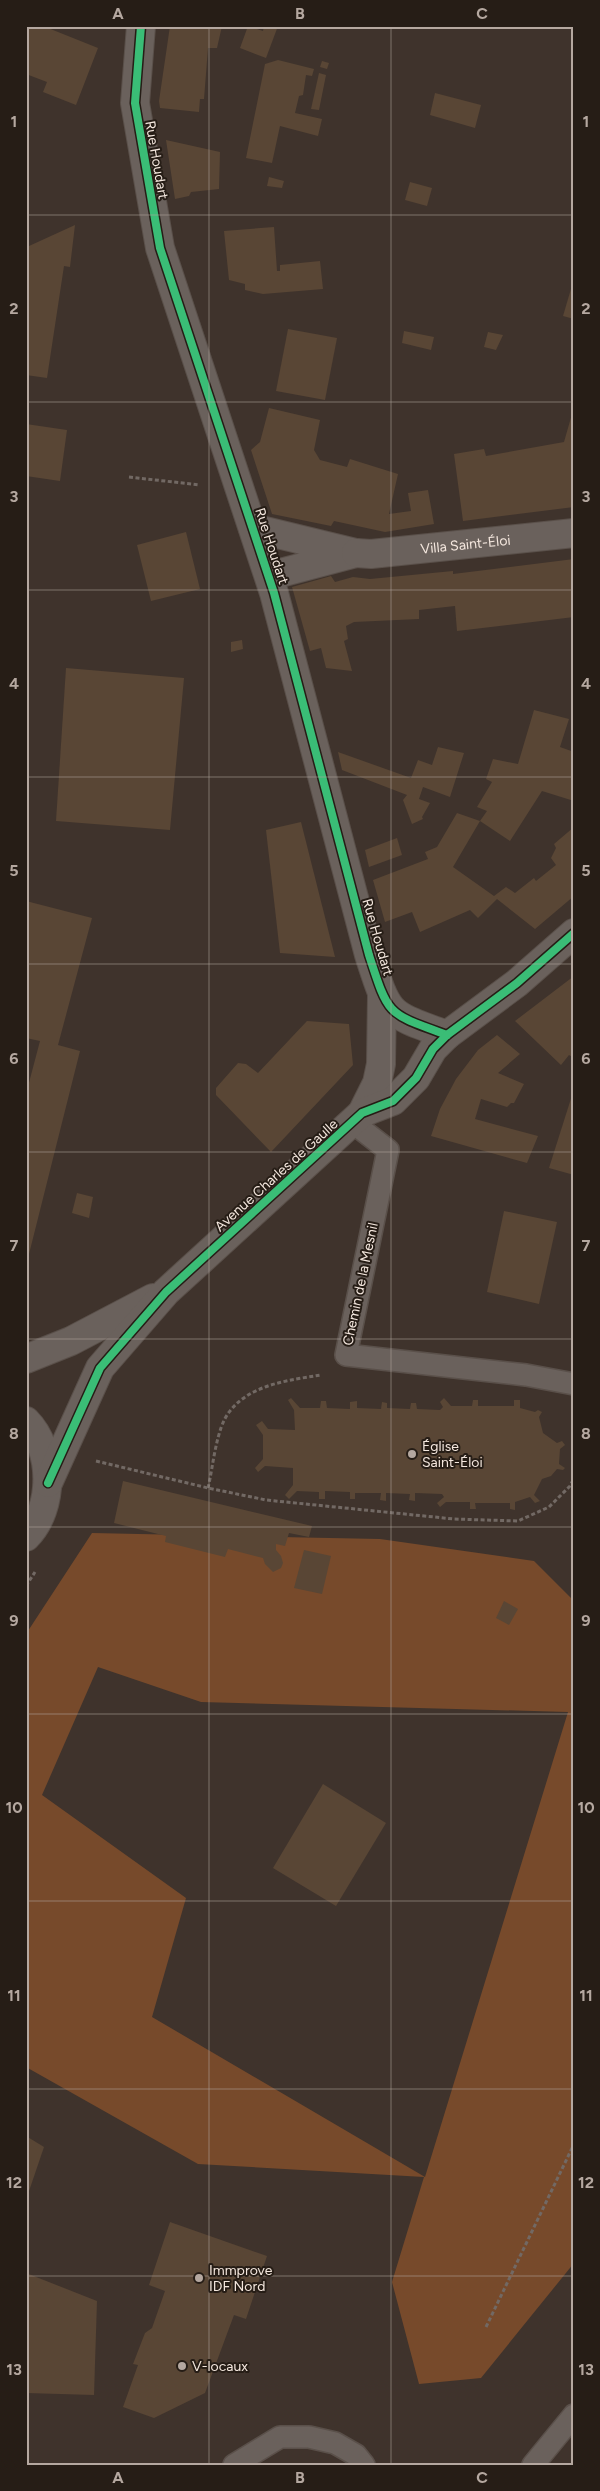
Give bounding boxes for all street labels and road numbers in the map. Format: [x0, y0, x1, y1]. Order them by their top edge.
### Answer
street label: Rue Houdart [141, 119, 172, 201]
street label: Rue Houdart [251, 506, 292, 587]
street label: Villa Saint-Éloi [420, 532, 511, 558]
street label: Rue Houdart [358, 897, 397, 978]
street label: Avenue Charles de Gaulle [211, 1115, 342, 1235]
street label: Chemin de la Mesnil [339, 1221, 382, 1347]

